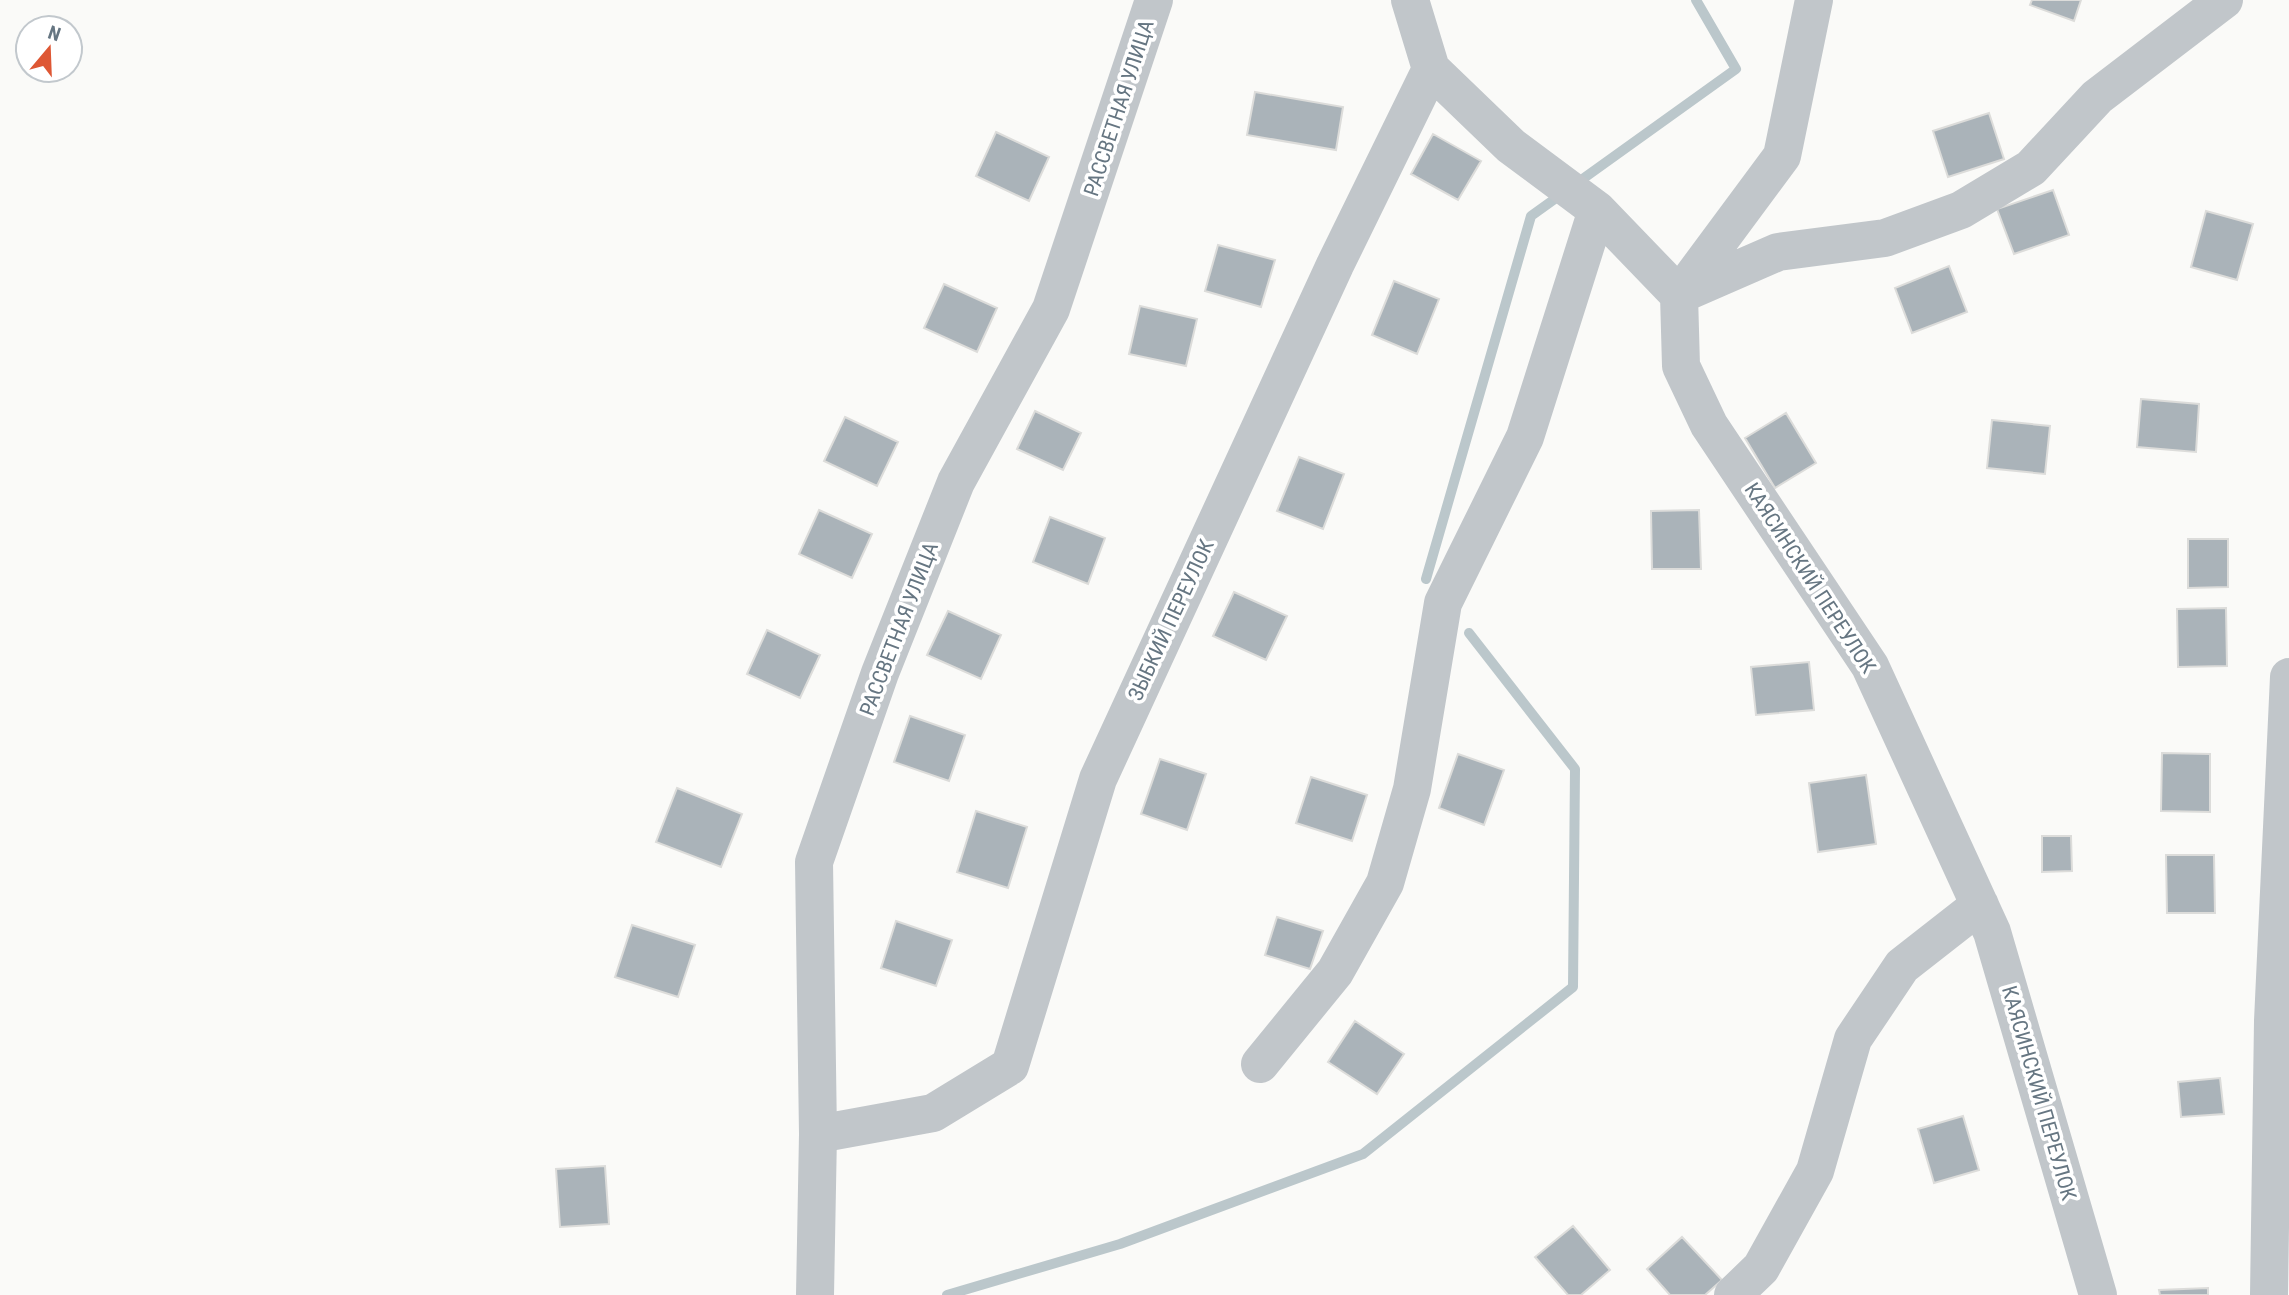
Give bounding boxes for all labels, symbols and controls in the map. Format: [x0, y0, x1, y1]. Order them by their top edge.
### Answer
north arrow [14, 14, 84, 84]
street label: РАССВЕТНАЯ УЛИЦА [1079, 17, 1159, 199]
text: N [45, 21, 64, 46]
street label: КАЯСИНСКИЙ ПЕРЕУЛОК [1739, 478, 1881, 678]
street label: ЗЫБКИЙ ПЕРЕУЛОК [1123, 536, 1219, 704]
street label: РАССВЕТНАЯ УЛИЦА [855, 539, 943, 719]
street label: КАЯСИНСКИЙ ПЕРЕУЛОК [1997, 983, 2081, 1203]

